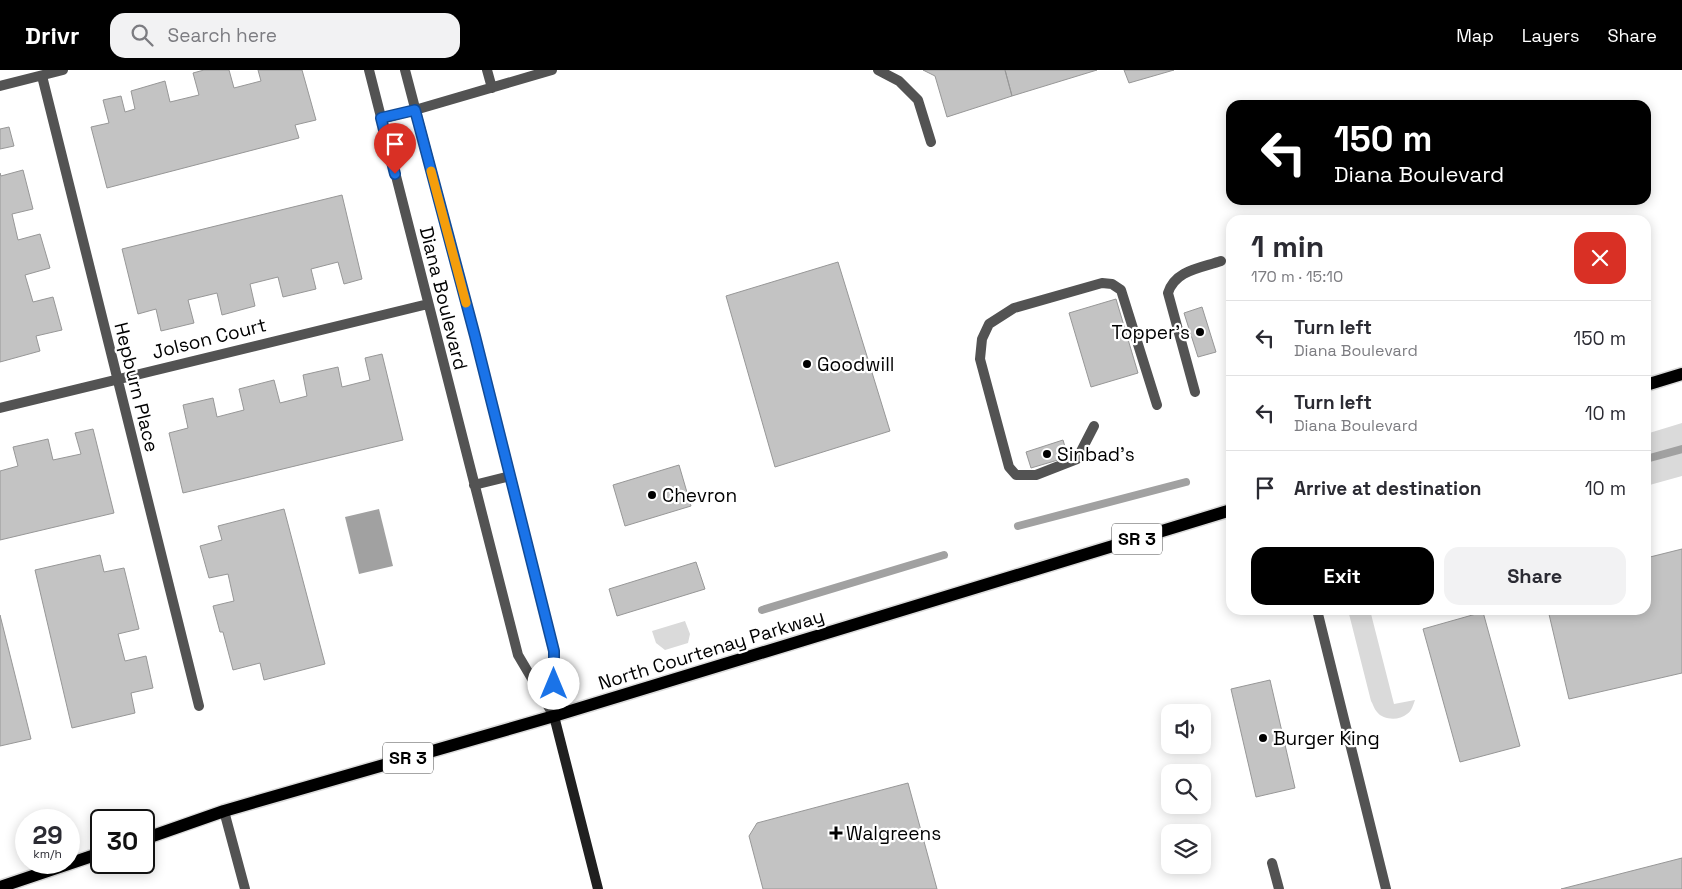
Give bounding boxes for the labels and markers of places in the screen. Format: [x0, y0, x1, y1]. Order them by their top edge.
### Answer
pin [374, 123, 416, 174]
place label: Topper's [1111, 320, 1190, 345]
marker: Topper's [1194, 326, 1206, 338]
place label: Goodwill [817, 352, 894, 377]
marker: Goodwill [801, 358, 813, 370]
place label: Sinbad's [1057, 442, 1135, 467]
marker: Sinbad's [1041, 448, 1053, 460]
place label: Chevron [662, 483, 737, 508]
marker: Chevron [646, 489, 658, 501]
place label: Burger King [1273, 726, 1380, 751]
marker: Burger King [1257, 732, 1269, 744]
place label: Walgreens [846, 821, 941, 846]
marker: Walgreens [830, 827, 842, 839]

